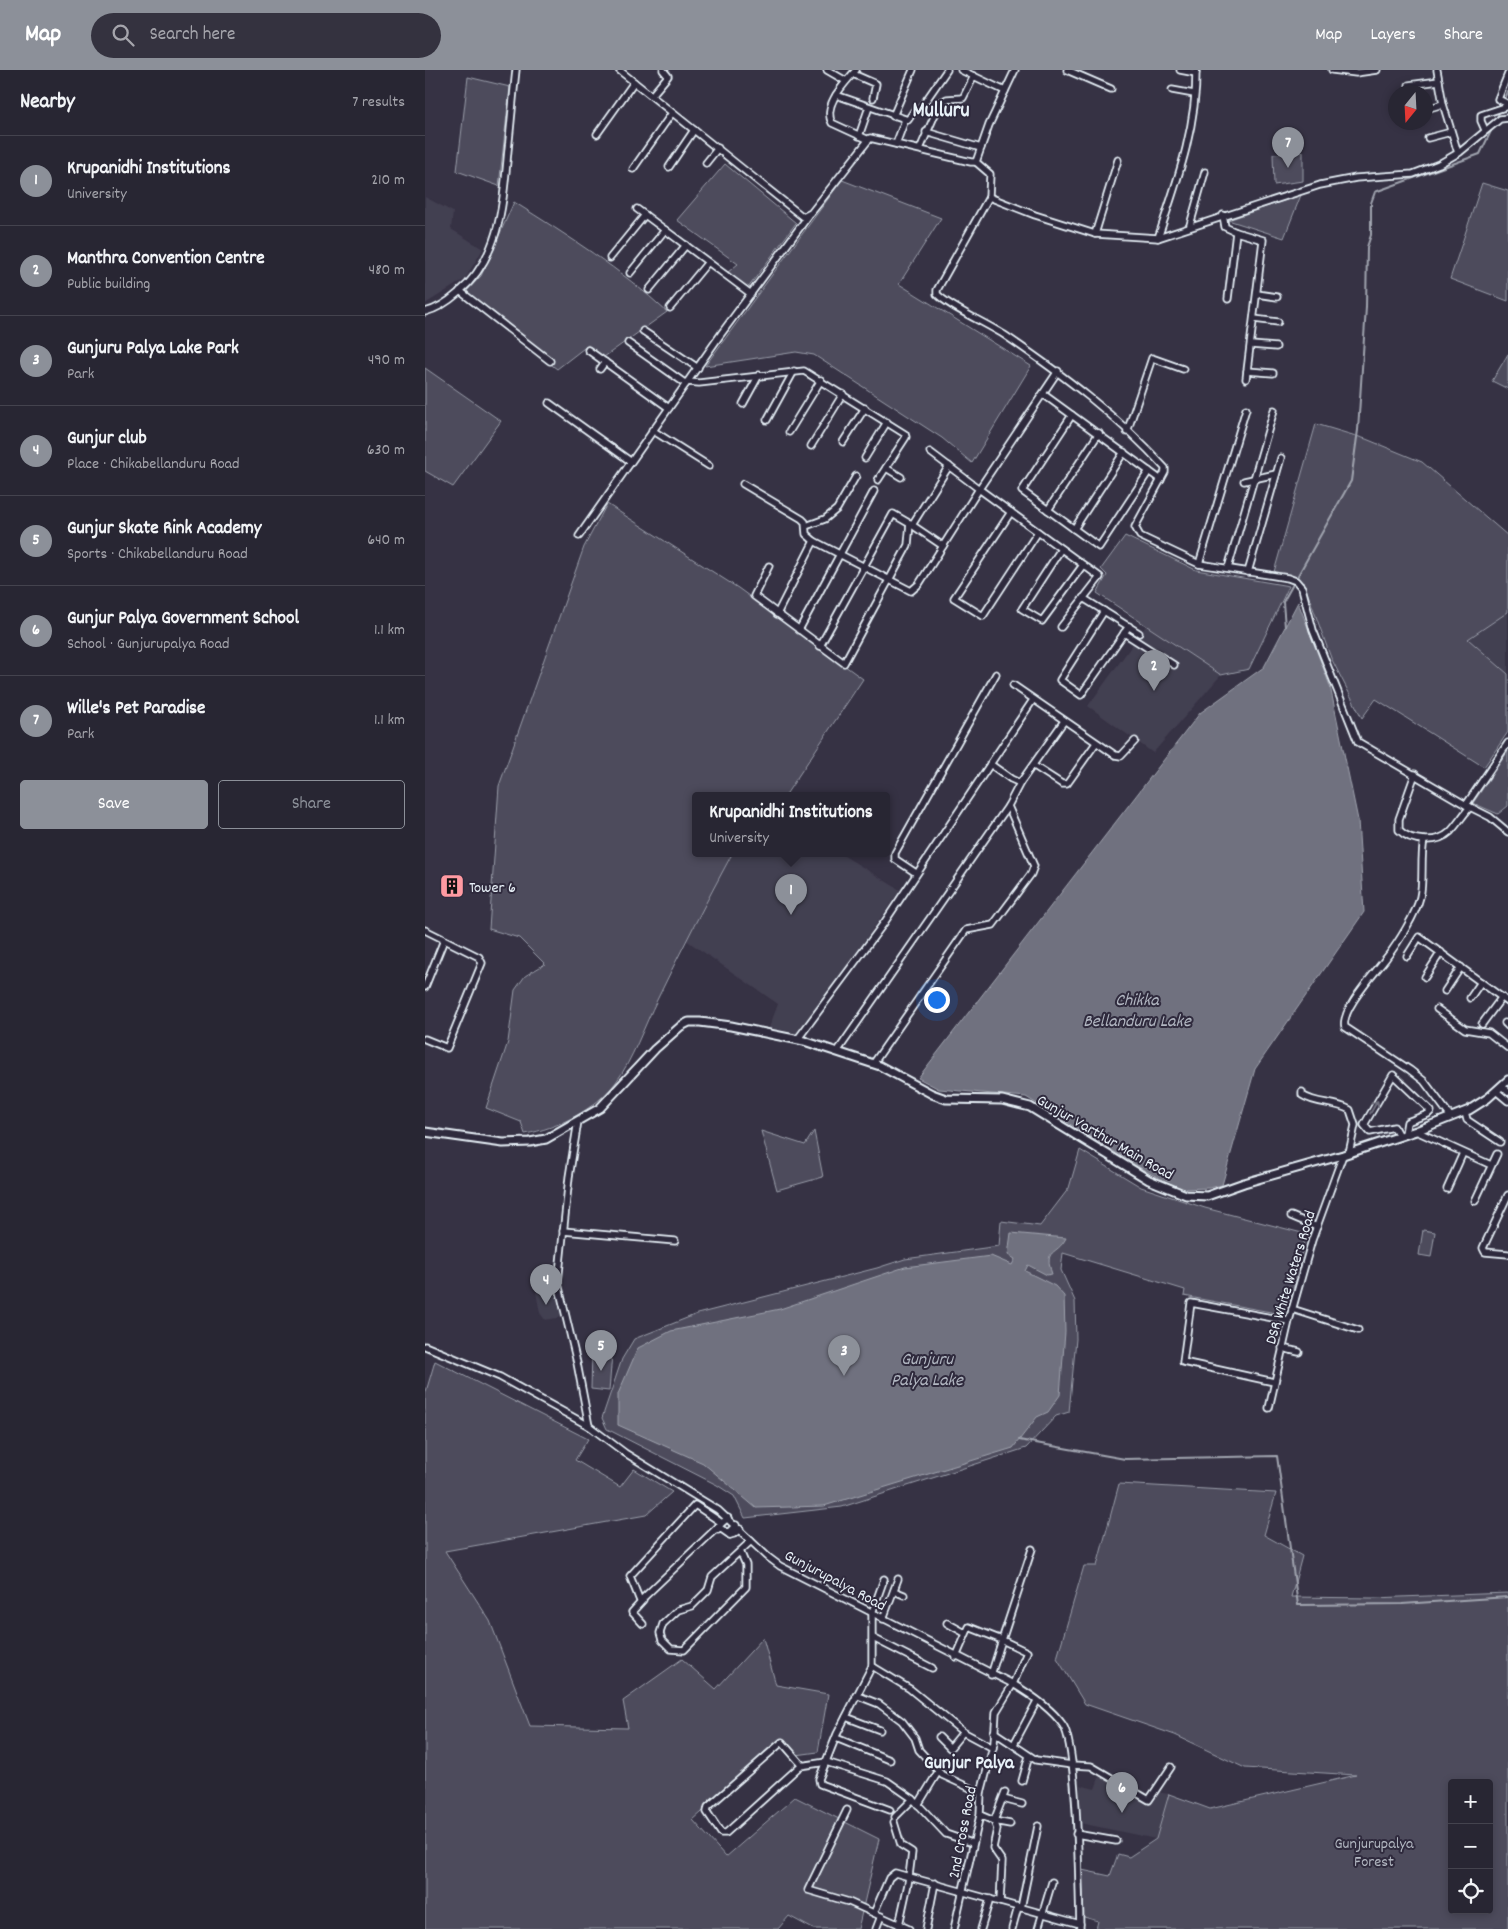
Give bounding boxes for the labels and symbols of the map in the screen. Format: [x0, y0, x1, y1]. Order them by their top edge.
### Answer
north arrow [1388, 85, 1433, 130]
district label: Mulluru [912, 97, 970, 127]
pin: 7 [1272, 127, 1304, 168]
pin: 2 [1138, 650, 1170, 691]
building icon: Tower 6 [439, 873, 465, 899]
pin: 1 [775, 874, 807, 915]
place label: Tower 6 [469, 877, 516, 900]
your location [924, 987, 950, 1013]
water label: Chikka Bellanduru Lake [1083, 989, 1192, 1035]
street label: Gunjur Varthur Main Road [1032, 1090, 1177, 1187]
one-way arrow [1369, 1099, 1379, 1114]
street label: DSR White Waters Road [1260, 1208, 1323, 1347]
pin: 4 [530, 1264, 562, 1305]
pin: 5 [585, 1330, 617, 1371]
pin: 3 [828, 1335, 860, 1376]
water label: Gunjuru Palya Lake [891, 1348, 964, 1394]
street label: Gunjurupalya Road [780, 1545, 890, 1618]
district label: Gunjur Palya [924, 1751, 1015, 1778]
pin: 6 [1106, 1772, 1138, 1813]
street label: 2nd Cross Road [943, 1784, 984, 1881]
park label: Gunjurupalya Forest [1335, 1833, 1414, 1874]

